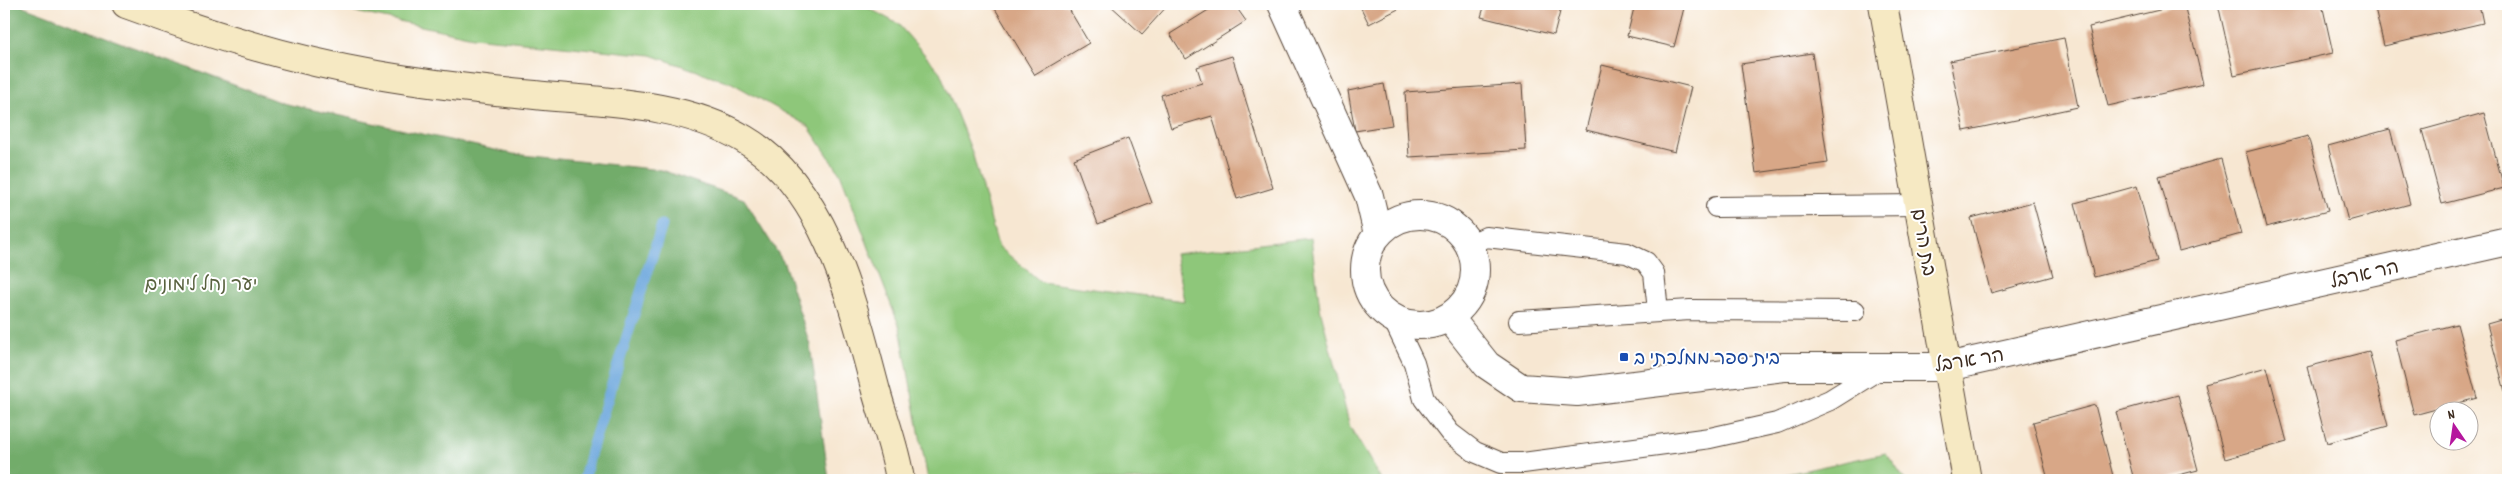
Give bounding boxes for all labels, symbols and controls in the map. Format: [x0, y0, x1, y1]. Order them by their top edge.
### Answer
street label: בת הרים [1902, 207, 1941, 278]
street label: הר ארבל [2328, 255, 2402, 297]
park label: יער נחל לימונים [145, 273, 257, 300]
street label: הר ארבל [1933, 344, 2006, 381]
place label: בית ספר ממלכתי ב [1634, 347, 1780, 374]
marker: בית ספר ממלכתי ב [1618, 351, 1630, 363]
north arrow [2430, 402, 2480, 452]
text: N [2446, 405, 2457, 426]

